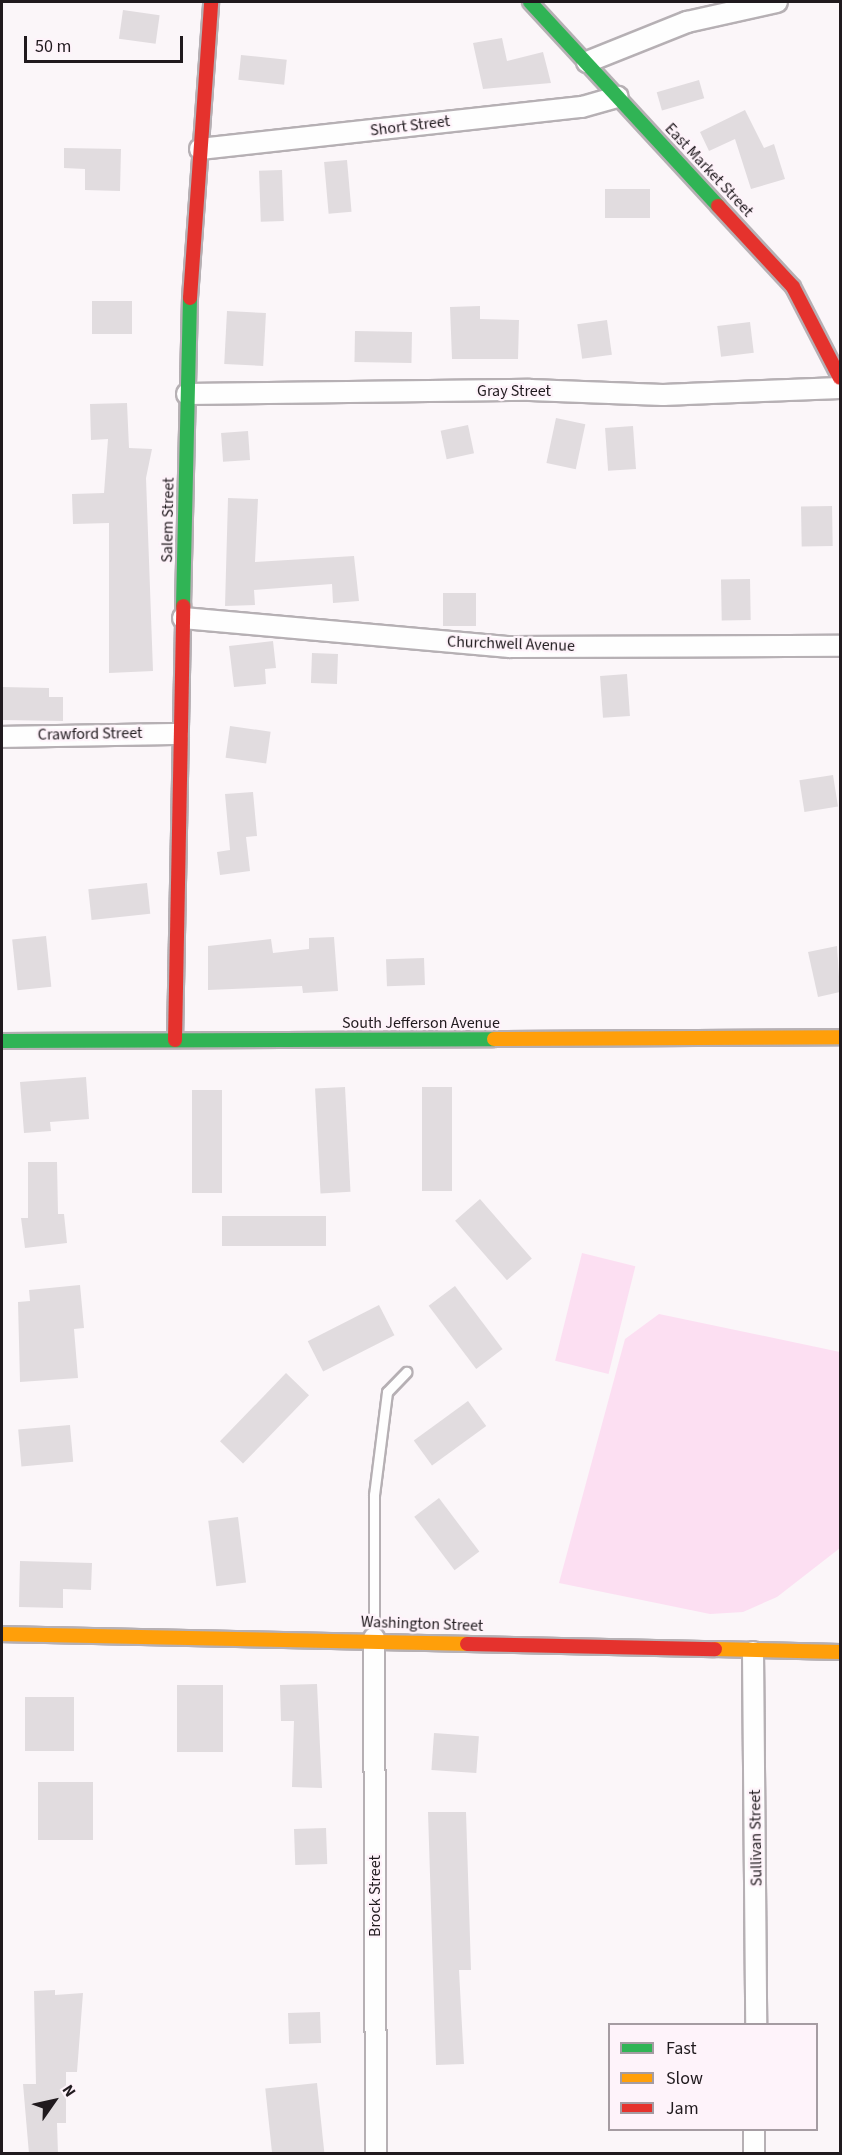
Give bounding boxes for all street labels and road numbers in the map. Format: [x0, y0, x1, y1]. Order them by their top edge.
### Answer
street label: Short Street [369, 112, 451, 140]
street label: East Market Street [661, 119, 757, 221]
street label: Gray Street [477, 381, 551, 401]
street label: Salem Street [158, 477, 178, 563]
street label: Churchwell Avenue [447, 632, 575, 656]
street label: Crawford Street [38, 723, 142, 745]
street label: South Jefferson Avenue [342, 1013, 500, 1033]
street label: Washington Street [360, 1612, 484, 1636]
street label: Sullivan Street [746, 1790, 766, 1886]
street label: Brock Street [365, 1855, 385, 1937]

